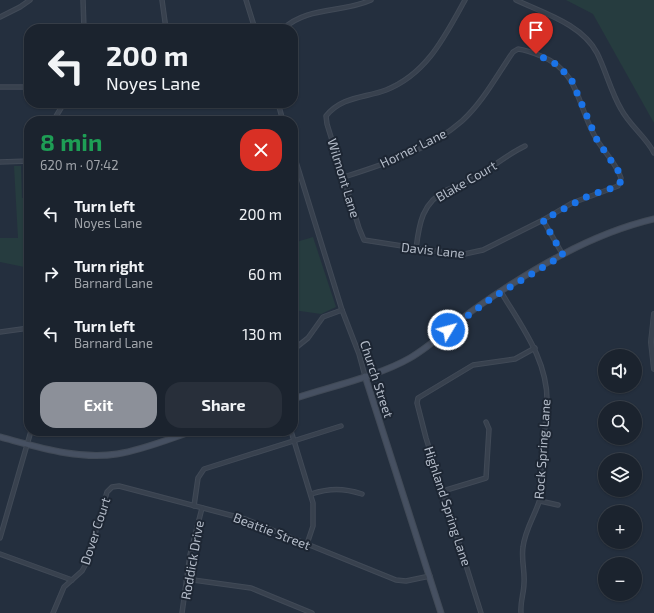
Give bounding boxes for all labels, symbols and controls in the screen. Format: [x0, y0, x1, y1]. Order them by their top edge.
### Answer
pin [519, 13, 553, 54]
icon: arrive [525, 19, 547, 41]
text: 200 m [106, 38, 188, 72]
icon: left [40, 40, 92, 92]
text: Noyes Lane [106, 72, 200, 94]
street label: Horner Lane [377, 125, 449, 171]
text: 8 min [40, 127, 102, 156]
button: close [240, 129, 282, 171]
street label: Wilmont Lane [324, 136, 364, 220]
text: 620 m · 07:42 [40, 157, 119, 173]
street label: Blake Court [433, 157, 499, 205]
text: Turn left [74, 197, 135, 215]
icon: left [40, 203, 62, 225]
text: 200 m [239, 205, 282, 223]
text: Noyes Lane [74, 215, 142, 231]
street label: Davis Lane [400, 239, 466, 261]
text: Turn right [74, 257, 144, 275]
icon: right [40, 263, 62, 285]
text: 60 m [248, 265, 282, 283]
text: Barnard Lane [74, 275, 153, 291]
position arrow [427, 309, 469, 351]
text: Turn left [74, 317, 135, 335]
icon: left [40, 323, 62, 345]
text: 130 m [242, 325, 282, 343]
text: Barnard Lane [74, 335, 153, 351]
street label: Church Street [357, 338, 397, 420]
map controls [598, 349, 642, 601]
button: sound [598, 349, 642, 393]
button: Exit [40, 382, 157, 428]
button: Share [165, 382, 282, 428]
street label: Rock Spring Lane [531, 398, 553, 500]
button: search [598, 401, 642, 445]
street label: Highland Spring Lane [421, 444, 475, 568]
button: layers [598, 453, 642, 497]
street label: Dover Court [77, 495, 113, 567]
button: + [598, 505, 642, 549]
street label: Beattie Street [231, 509, 313, 553]
street label: Roddick Drive [177, 519, 207, 601]
button: − [598, 557, 642, 601]

